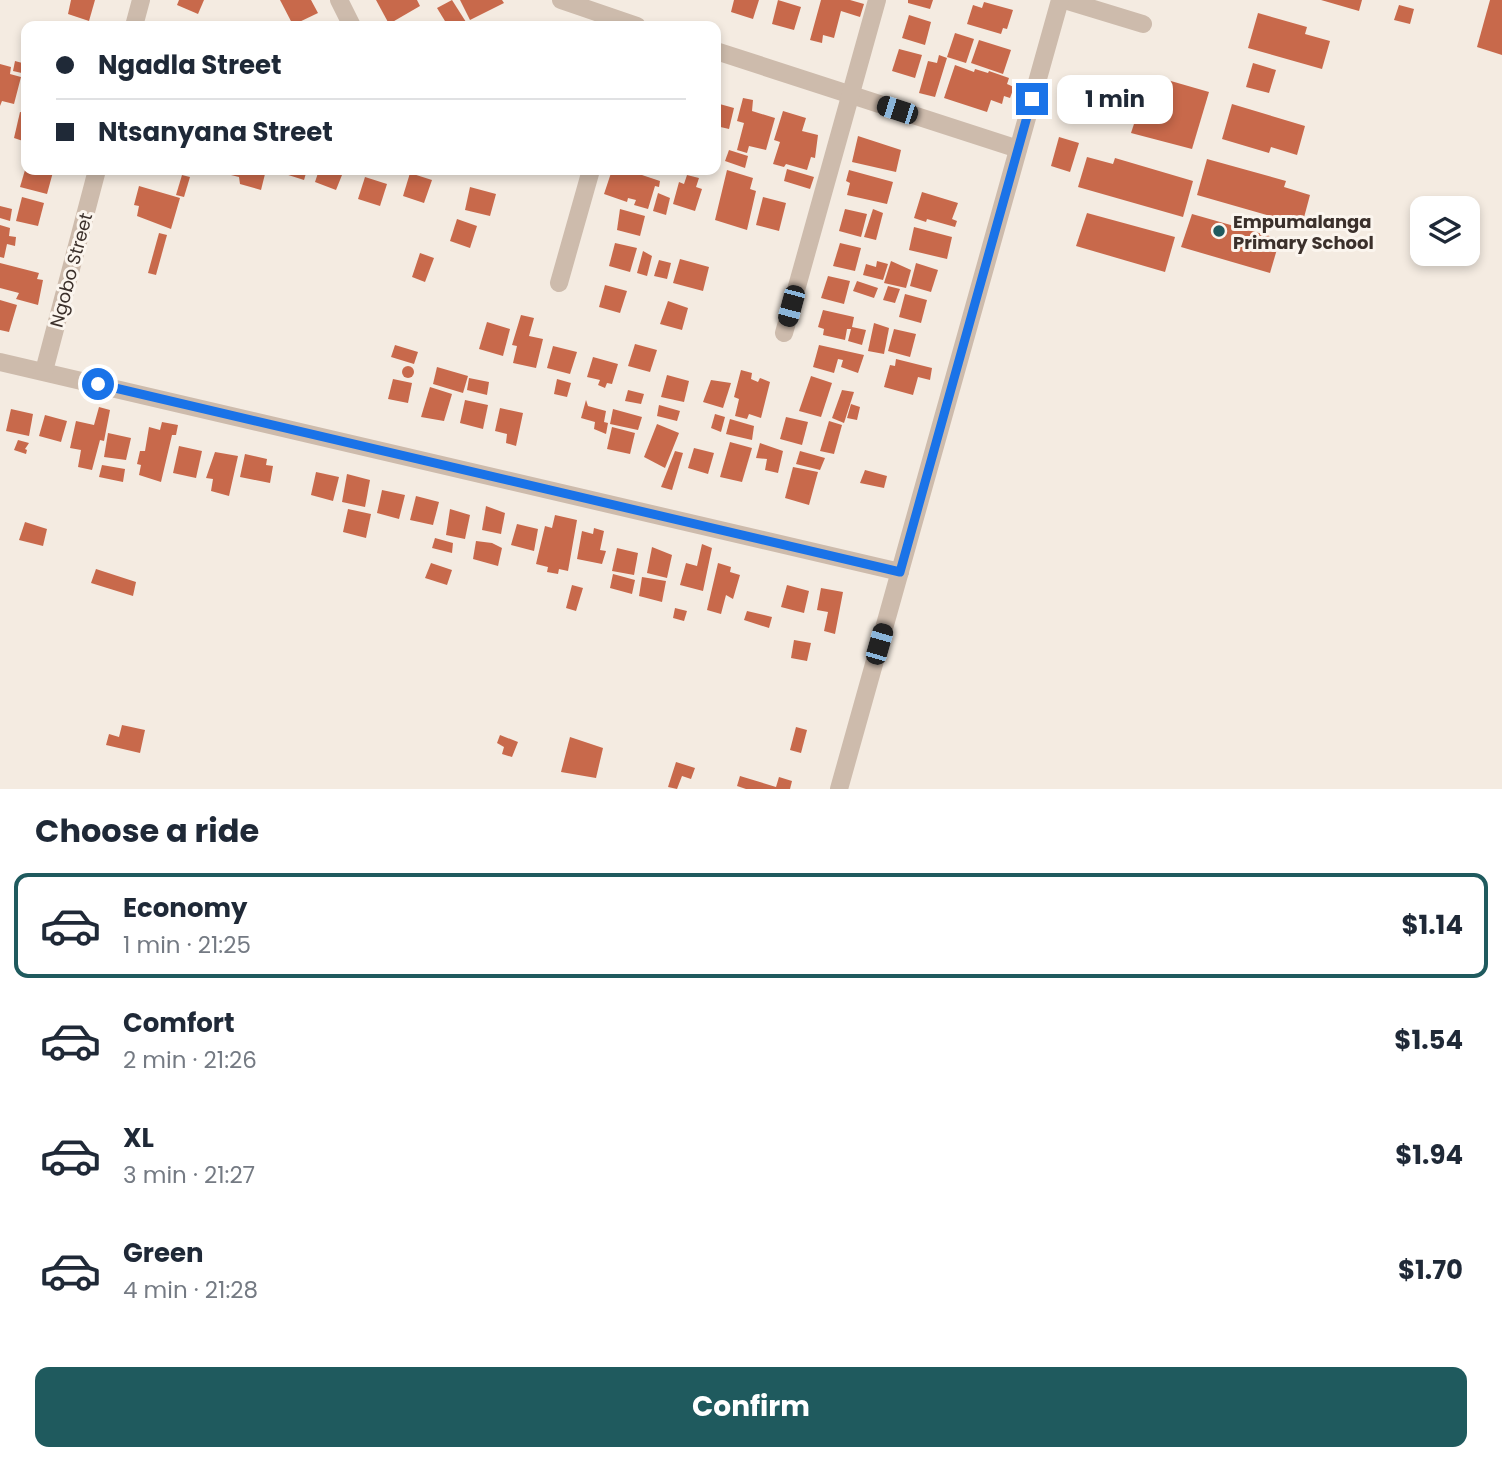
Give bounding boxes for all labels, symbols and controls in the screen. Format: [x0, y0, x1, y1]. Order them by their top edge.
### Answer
text: Ngadla Street [98, 47, 282, 83]
callout: 1 min [1056, 74, 1172, 124]
route end [1016, 83, 1048, 115]
text: 1 min [1085, 83, 1145, 115]
car [874, 94, 921, 126]
text: Ntsanyana Street [98, 114, 333, 150]
map controls [1410, 196, 1480, 266]
button: layers [1410, 196, 1480, 266]
place label: Empumalanga Primary School [1233, 209, 1374, 255]
street label: Ngobo Street [44, 210, 98, 330]
marker: Empumalanga Primary School [1211, 223, 1227, 239]
car [776, 283, 807, 329]
route start [82, 368, 114, 400]
car [864, 621, 895, 667]
text: Choose a ride [35, 808, 259, 853]
text: Economy [123, 890, 247, 926]
icon: car [39, 894, 102, 957]
text: $1.14 [1401, 907, 1463, 943]
text: 1 min · 21:25 [123, 929, 251, 961]
text: Comfort [123, 1005, 235, 1041]
icon: car [39, 1009, 102, 1072]
text: $1.54 [1394, 1022, 1463, 1058]
text: 2 min · 21:26 [123, 1044, 257, 1076]
text: XL [123, 1120, 154, 1156]
icon: car [39, 1124, 102, 1187]
text: $1.94 [1395, 1137, 1463, 1173]
text: 3 min · 21:27 [123, 1159, 255, 1191]
text: Green [123, 1235, 204, 1271]
icon: car [39, 1239, 102, 1302]
text: $1.70 [1398, 1252, 1463, 1288]
text: 4 min · 21:28 [123, 1274, 258, 1306]
button: Confirm [35, 1367, 1467, 1447]

